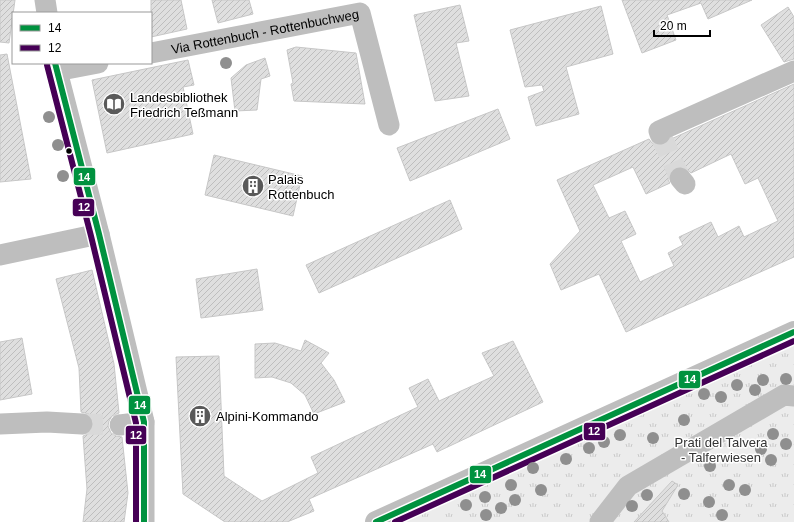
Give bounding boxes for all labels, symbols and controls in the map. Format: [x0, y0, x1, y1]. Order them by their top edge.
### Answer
street label: Via Rottenbuch - Rottenbuchweg [170, 6, 360, 56]
legend [12, 12, 152, 64]
scale bar [654, 12, 710, 38]
text: 20 m [660, 19, 687, 33]
text: 14 [48, 21, 62, 35]
text: 12 [48, 41, 62, 55]
place label: Landesbibliothek Friedrich Teßmann [130, 90, 238, 120]
library icon: Landesbibliothek Friedrich Teßmann [101, 91, 127, 117]
unlabelled marker [64, 146, 74, 156]
line badge: 14 [73, 167, 96, 186]
text: 14 [78, 171, 91, 183]
place label: Palais Rottenbuch [268, 172, 335, 202]
building icon: Palais Rottenbuch [240, 173, 266, 199]
line badge: 12 [72, 198, 95, 217]
text: 12 [78, 201, 90, 213]
line badge: 14 [678, 370, 701, 389]
text: 14 [684, 373, 697, 385]
line badge: 14 [128, 395, 151, 415]
text: 14 [134, 399, 147, 411]
building icon: Alpini-Kommando [187, 403, 213, 429]
place label: Alpini-Kommando [216, 409, 319, 424]
line badge: 12 [583, 422, 606, 441]
line badge: 12 [125, 425, 147, 445]
text: 12 [588, 425, 600, 437]
text: 12 [130, 429, 142, 441]
park label: Prati del Talvera - Talferwiesen [675, 435, 768, 465]
line badge: 14 [469, 465, 492, 484]
text: 14 [474, 468, 487, 480]

